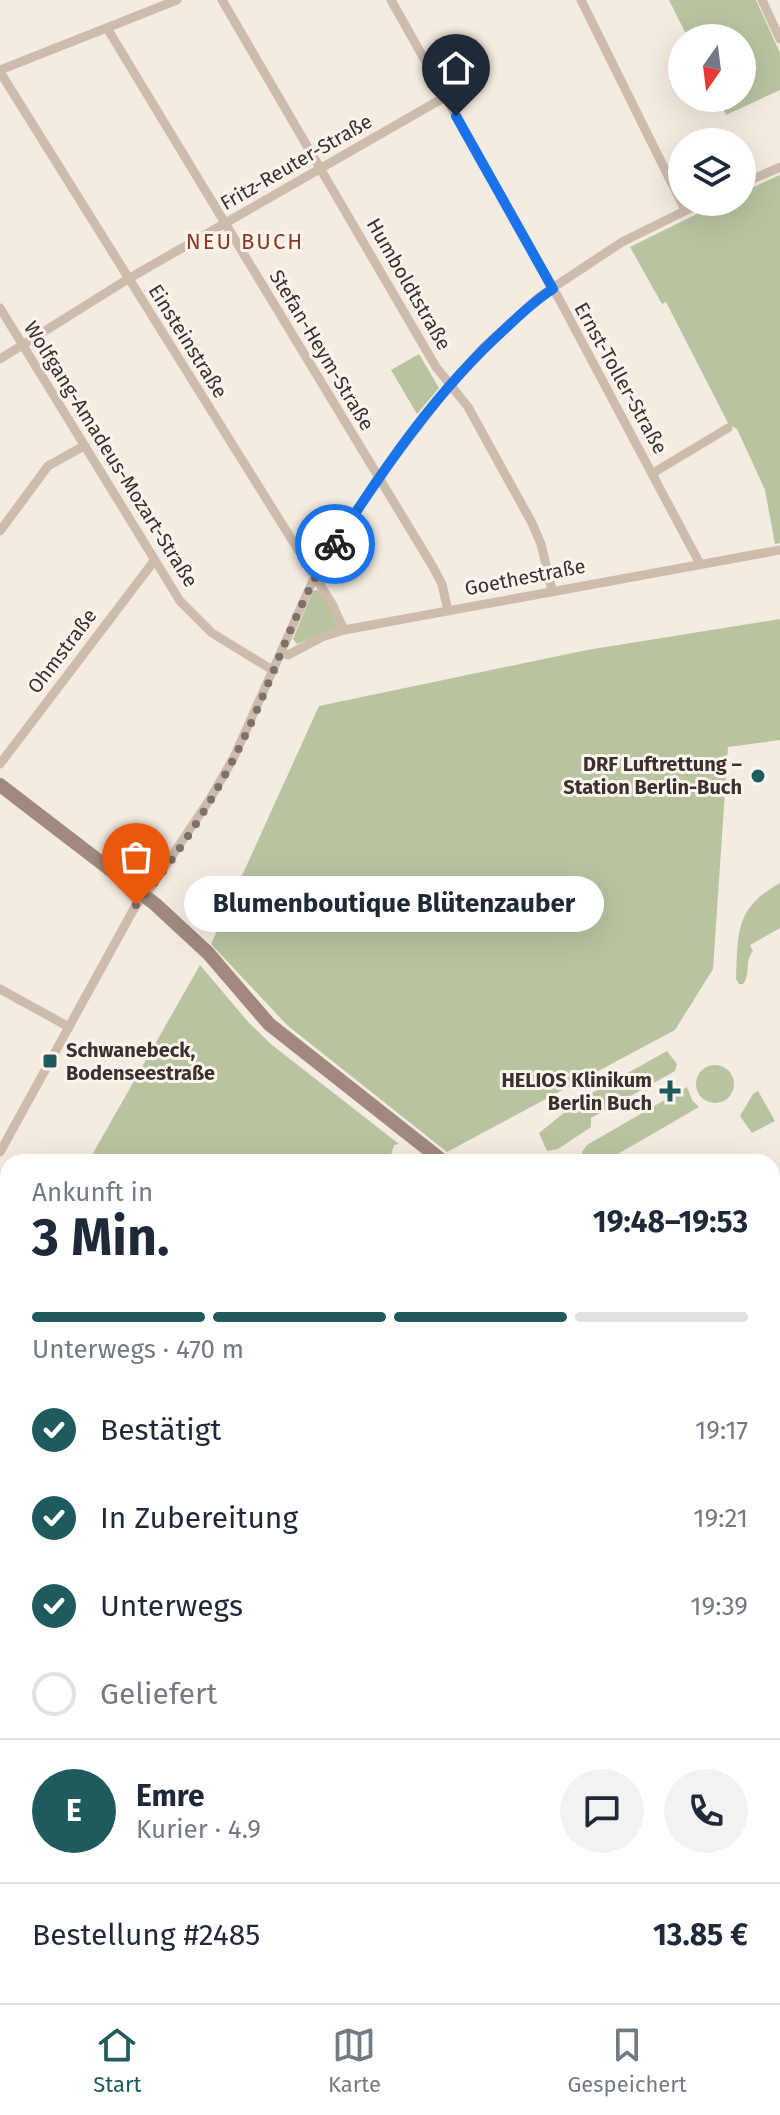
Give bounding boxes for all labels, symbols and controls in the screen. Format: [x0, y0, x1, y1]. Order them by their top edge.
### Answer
north arrow [668, 24, 756, 112]
map controls [668, 24, 756, 216]
pin [422, 34, 490, 116]
icon: home [434, 46, 478, 90]
street label: Fritz-Reuter-Straße [216, 109, 376, 215]
button: layers [668, 128, 756, 216]
street label: Humboldtstraße [362, 214, 456, 354]
district label: NEU BUCH [186, 228, 304, 255]
street label: Stefan-Heym-Straße [265, 265, 379, 435]
street label: Einsteinstraße [143, 280, 233, 402]
street label: Ernst-Toller-Straße [569, 298, 673, 458]
street label: Wolfgang-Amadeus-Mozart-Straße [19, 317, 203, 591]
courier [295, 504, 375, 584]
icon: bike [313, 522, 357, 566]
street label: Goethestraße [463, 554, 587, 600]
street label: Ohmstraße [22, 604, 102, 698]
place label: DRF Luftrettung – Station Berlin-Buch [563, 752, 742, 799]
marker: DRF Luftrettung – Station Berlin-Buch [749, 767, 767, 785]
pin [102, 823, 170, 905]
icon: bag [114, 835, 158, 879]
callout: Blumenboutique Blütenzauber [184, 877, 604, 933]
text: Blumenboutique Blütenzauber [213, 888, 575, 919]
place label: Schwanebeck, Bodenseestraße [66, 1038, 215, 1085]
marker: Schwanebeck, Bodenseestraße [41, 1052, 59, 1070]
place label: HELIOS Klinikum Berlin Buch [501, 1068, 652, 1115]
marker: HELIOS Klinikum Berlin Buch [659, 1080, 681, 1102]
text: Ankunft in [32, 1177, 153, 1208]
text: 19:48–19:53 [593, 1204, 748, 1240]
text: 3 Min. [32, 1206, 169, 1269]
text: Unterwegs · 470 m [32, 1334, 244, 1365]
icon: check [32, 1408, 76, 1452]
text: Bestätigt [100, 1412, 221, 1448]
text: 19:17 [695, 1415, 748, 1446]
icon: check [32, 1496, 76, 1540]
text: In Zubereitung [100, 1500, 298, 1536]
text: 19:21 [693, 1503, 748, 1534]
icon: check [32, 1584, 76, 1628]
text: Unterwegs [100, 1588, 243, 1624]
text: 19:39 [690, 1591, 748, 1622]
text: Geliefert [100, 1676, 217, 1712]
button: chat [560, 1769, 644, 1853]
button: phone [664, 1769, 748, 1853]
text: Emre [136, 1778, 205, 1814]
text: E [66, 1793, 82, 1829]
text: Kurier · 4.9 [136, 1814, 261, 1845]
text: Bestellung #2485 [32, 1917, 260, 1953]
text: 13.85 € [653, 1917, 748, 1953]
tab: Start [93, 2023, 141, 2098]
tab: Karte [328, 2023, 381, 2098]
tab: Gespeichert [567, 2023, 687, 2098]

